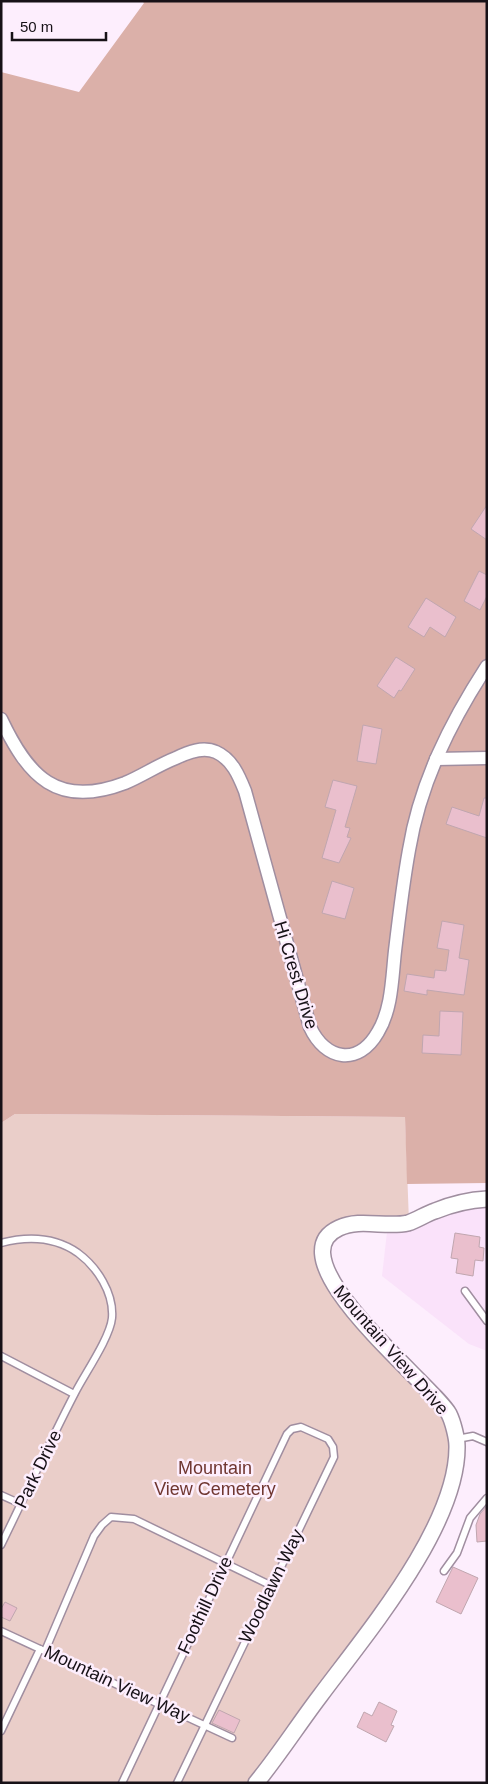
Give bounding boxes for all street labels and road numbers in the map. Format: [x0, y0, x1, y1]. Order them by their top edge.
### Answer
street label: Hi Crest Drive [270, 919, 322, 1031]
street label: Mountain View Drive [329, 1281, 453, 1419]
street label: Park Drive [11, 1427, 65, 1511]
street label: Woodlawn Way [235, 1526, 307, 1646]
street label: Foothill Drive [174, 1553, 236, 1657]
street label: Mountain View Way [41, 1642, 193, 1726]

